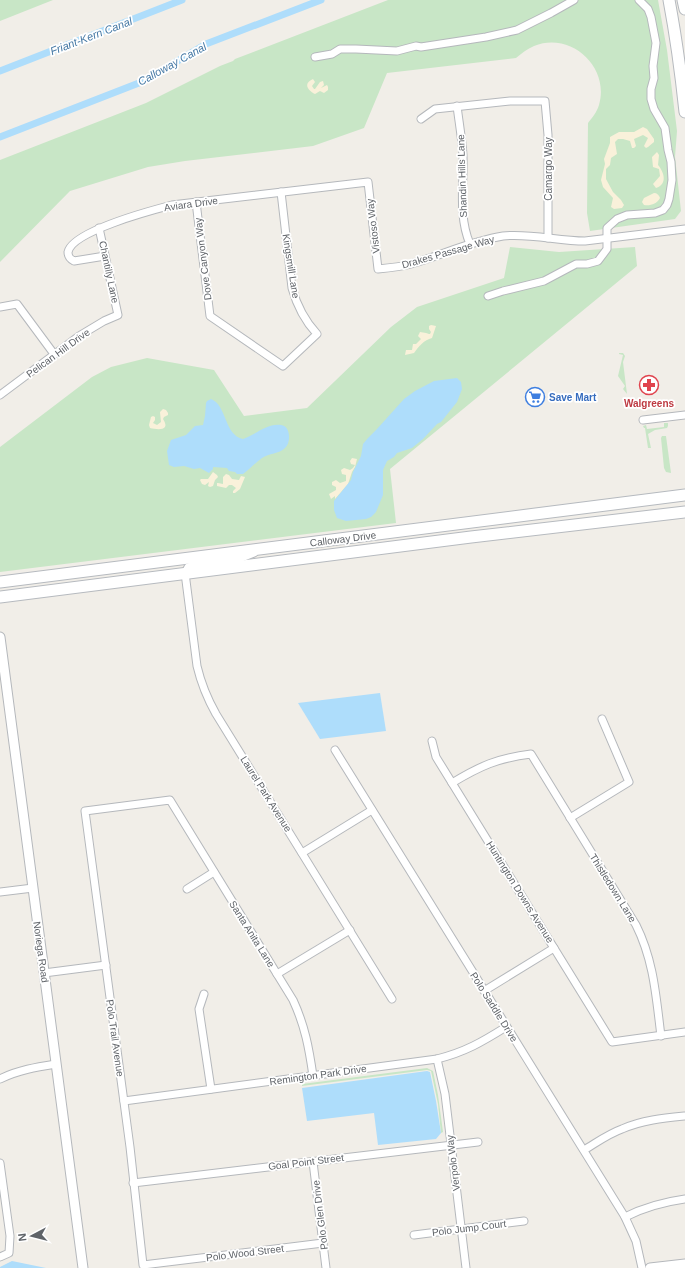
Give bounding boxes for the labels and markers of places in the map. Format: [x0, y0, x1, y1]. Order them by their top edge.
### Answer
pharmacy icon: Walgreens [638, 374, 660, 396]
supermarket icon: Save Mart [524, 386, 546, 408]
place label: Save Mart [549, 392, 597, 403]
place label: Walgreens [624, 398, 675, 409]

